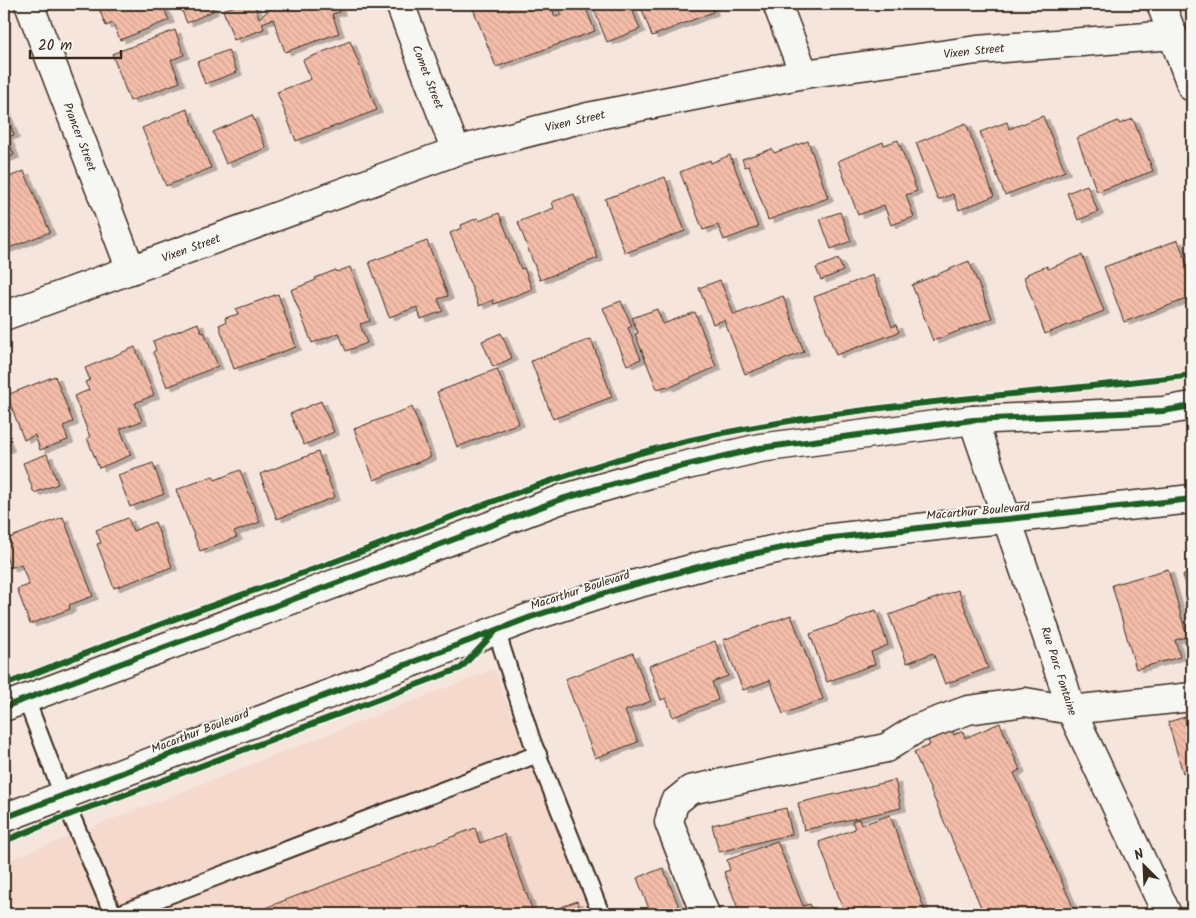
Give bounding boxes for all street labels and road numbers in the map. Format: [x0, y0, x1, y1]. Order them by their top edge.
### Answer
street label: Vixen Street [943, 39, 1006, 64]
street label: Comet Street [407, 42, 449, 112]
street label: Prancer Street [58, 100, 102, 175]
street label: Vixen Street [543, 105, 608, 138]
street label: Vixen Street [159, 229, 224, 268]
street label: Macarthur Boulevard [926, 497, 1031, 525]
street label: Macarthur Boulevard [528, 565, 633, 616]
street label: Rue Parc Fontaine [1035, 624, 1082, 719]
street label: Macarthur Boulevard [148, 704, 253, 759]

